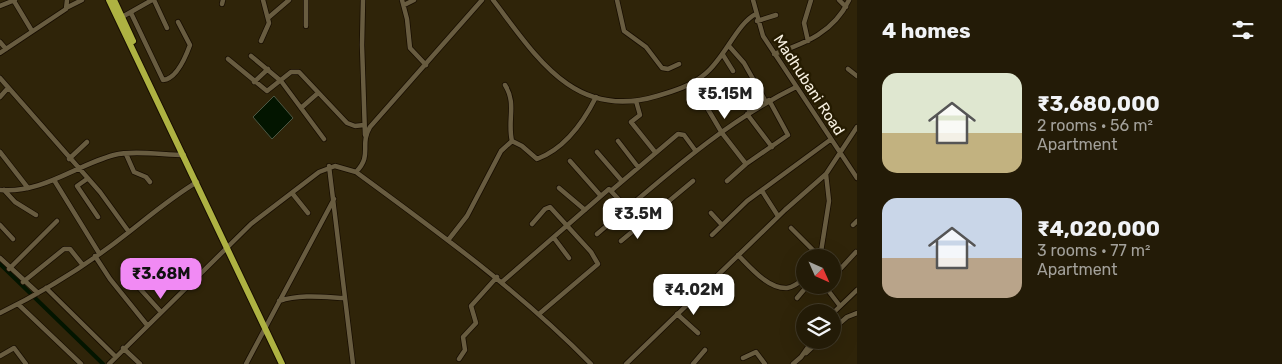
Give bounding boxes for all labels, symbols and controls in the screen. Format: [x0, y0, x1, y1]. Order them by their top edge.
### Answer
icon: filters [1229, 16, 1257, 44]
text: 4 homes [882, 18, 971, 43]
street label: Madhubani Road [770, 31, 848, 139]
pin: ₹5.15M [684, 78, 766, 120]
text: ₹5.15M [698, 84, 752, 103]
text: ₹3,680,000 [1037, 91, 1160, 116]
icon: home [922, 93, 982, 153]
text: 2 rooms · 56 m² [1037, 116, 1153, 135]
text: Apartment [1037, 135, 1117, 154]
pin: ₹3.5M [603, 198, 673, 240]
text: ₹3.5M [614, 204, 662, 223]
text: ₹4,020,000 [1037, 216, 1160, 241]
icon: home [922, 218, 982, 278]
text: 3 rooms · 77 m² [1037, 241, 1150, 260]
north arrow [796, 249, 841, 294]
map controls [796, 249, 841, 349]
pin: ₹3.68M [120, 258, 202, 300]
text: Apartment [1037, 260, 1117, 279]
text: ₹3.68M [131, 264, 191, 283]
pin: ₹4.02M [653, 274, 735, 316]
text: ₹4.02M [664, 280, 724, 299]
button: layers [796, 304, 841, 349]

